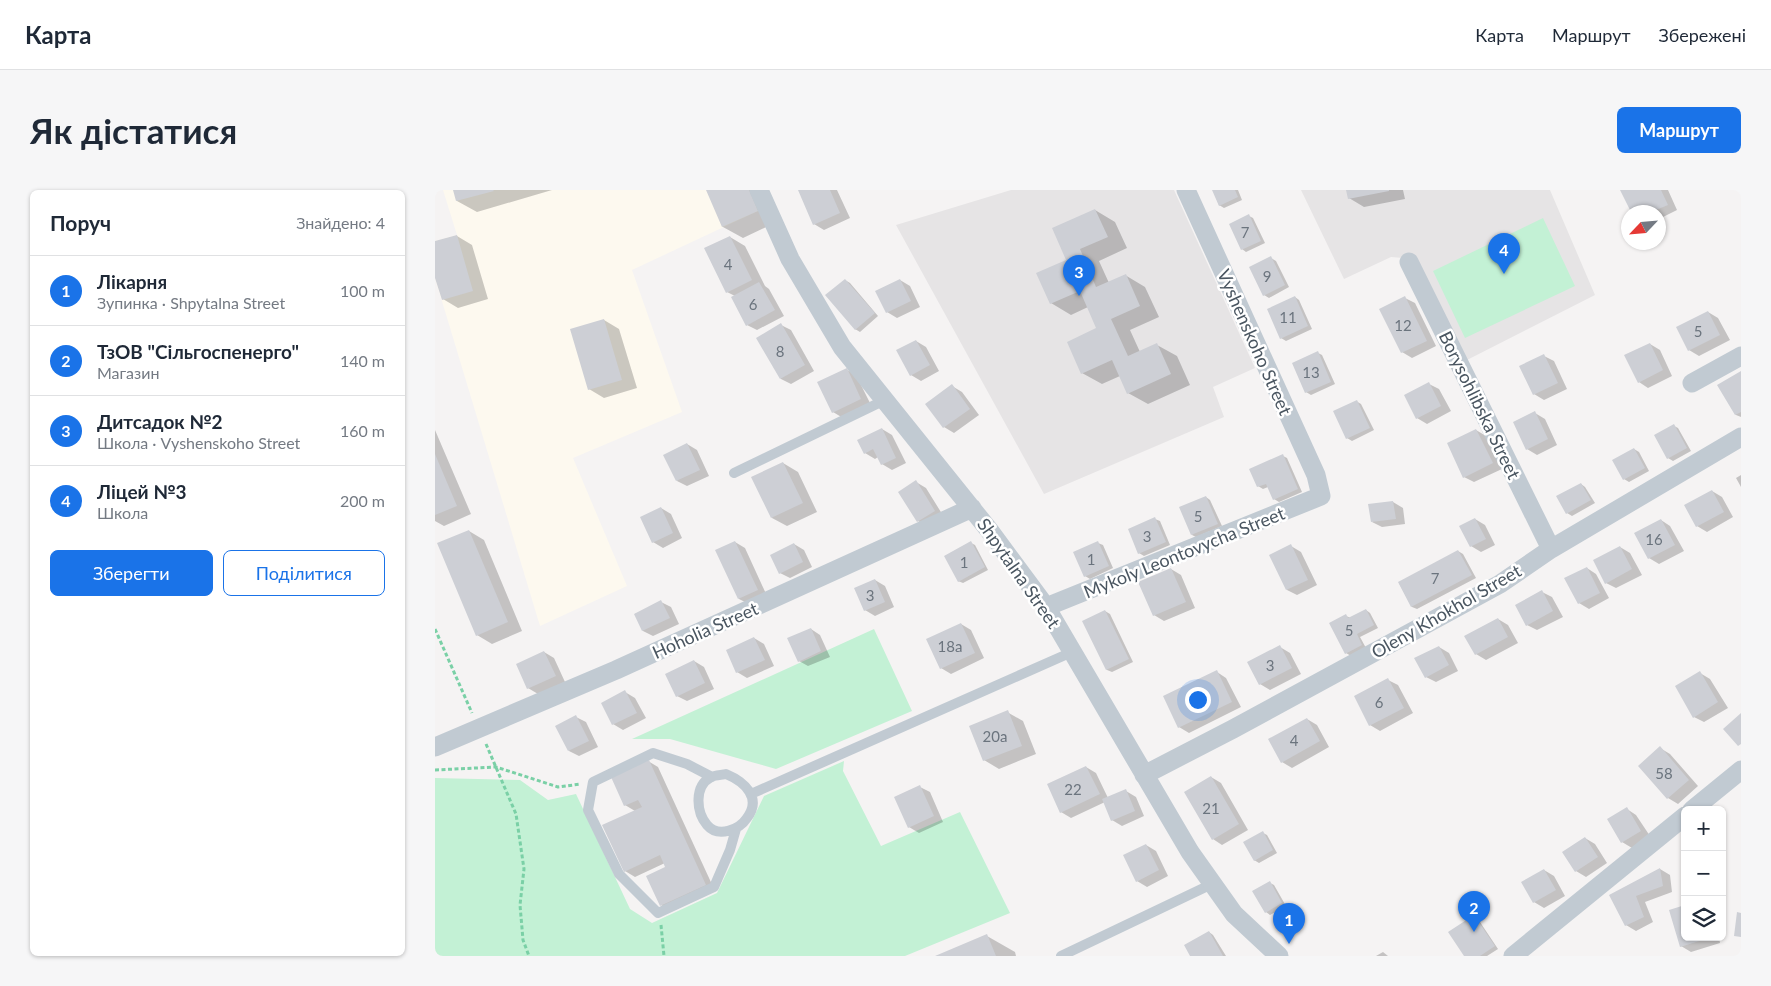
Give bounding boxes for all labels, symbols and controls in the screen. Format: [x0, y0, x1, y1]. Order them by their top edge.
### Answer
text: Карта [25, 20, 92, 49]
text: Карта [1475, 24, 1524, 46]
text: Маршрут [1552, 24, 1631, 46]
text: Збережені [1659, 24, 1746, 46]
button: Маршрут [1617, 107, 1741, 153]
text: Як дістатися [30, 109, 237, 151]
north arrow [1621, 205, 1666, 250]
text: Поруч [50, 210, 111, 235]
text: Знайдено: 4 [296, 213, 385, 232]
house number: 7 [1241, 223, 1250, 241]
pin: 4 [1488, 233, 1520, 274]
house number: 4 [724, 255, 733, 273]
pin: 3 [1063, 255, 1095, 296]
street label: Vyshenskoho Street [1213, 266, 1297, 419]
house number: 9 [1263, 267, 1271, 285]
text: Лікарня [97, 270, 167, 293]
text: 1 [61, 281, 71, 300]
text: 100 m [340, 281, 385, 300]
text: Зупинка · Shpytalna Street [97, 293, 285, 312]
house number: 6 [749, 295, 758, 313]
house number: 11 [1279, 308, 1297, 326]
house number: 12 [1394, 316, 1412, 334]
house number: 5 [1694, 322, 1702, 340]
street label: Borysohlibska Street [1435, 327, 1526, 483]
text: ТзОВ "Сільгоспенерго" [97, 340, 299, 363]
house number: 8 [776, 342, 784, 360]
text: 2 [61, 351, 71, 370]
text: 140 m [340, 351, 385, 370]
text: Магазин [97, 363, 159, 382]
house number: 13 [1302, 363, 1320, 381]
text: Дитсадок №2 [97, 410, 223, 433]
text: 3 [61, 421, 71, 440]
text: 160 m [340, 421, 385, 440]
text: Школа · Vyshenskoho Street [97, 433, 300, 452]
text: Ліцей №3 [97, 480, 187, 503]
text: 4 [61, 491, 71, 510]
text: 200 m [340, 491, 385, 510]
street label: Mykoly Leontovycha Street [1080, 501, 1288, 602]
text: Школа [97, 503, 148, 522]
house number: 5 [1194, 507, 1202, 525]
street label: Shpytalna Street [973, 514, 1065, 633]
house number: 3 [1143, 527, 1151, 545]
house number: 16 [1645, 530, 1663, 548]
button: Зберегти [50, 550, 213, 596]
button: Поділитися [223, 550, 385, 596]
house number: 1 [1087, 550, 1095, 568]
house number: 1 [960, 553, 968, 571]
street label: Oleny Khokhol Street [1367, 559, 1525, 663]
house number: 7 [1431, 569, 1440, 587]
house number: 3 [866, 586, 874, 604]
street label: Hoholia Street [649, 597, 762, 663]
house number: 5 [1345, 621, 1353, 639]
house number: 18а [938, 637, 962, 655]
house number: 3 [1266, 656, 1274, 674]
your location [1185, 687, 1211, 713]
house number: 6 [1375, 693, 1384, 711]
house number: 20а [983, 727, 1007, 745]
house number: 4 [1290, 731, 1299, 749]
house number: 58 [1655, 764, 1673, 782]
house number: 22 [1064, 780, 1082, 798]
house number: 21 [1202, 799, 1220, 817]
map controls [1681, 806, 1726, 941]
button: + [1681, 806, 1726, 851]
button: − [1681, 851, 1726, 896]
pin: 2 [1458, 891, 1490, 932]
button: layers [1681, 896, 1726, 941]
pin: 1 [1273, 903, 1305, 944]

